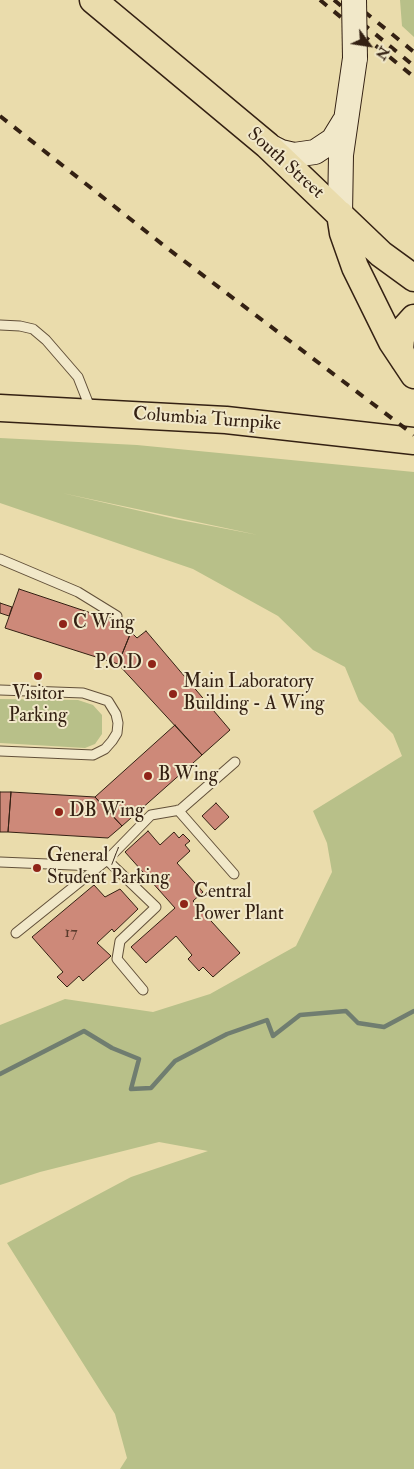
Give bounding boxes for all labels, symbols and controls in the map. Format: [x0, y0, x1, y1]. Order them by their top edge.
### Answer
north arrow [344, 20, 394, 70]
text: N [372, 43, 393, 63]
street label: South Street [242, 124, 328, 204]
street label: Columbia Turnpike [132, 403, 282, 437]
place label: C Wing [73, 613, 134, 635]
marker: C Wing [57, 618, 69, 630]
place label: P.O.D [95, 653, 142, 675]
marker: P.O.D [146, 658, 158, 670]
marker: Visitor Parking [32, 670, 44, 682]
place label: Main Laboratory Building - A Wing [183, 672, 324, 716]
place label: Visitor Parking [9, 684, 67, 728]
marker: Main Laboratory Building - A Wing [167, 688, 179, 700]
place label: B Wing [158, 765, 218, 787]
marker: B Wing [142, 770, 154, 782]
place label: DB Wing [69, 801, 144, 823]
marker: DB Wing [53, 806, 65, 818]
place label: General / Student Parking [47, 846, 169, 890]
marker: General / Student Parking [31, 862, 43, 874]
place label: Central Power Plant [194, 882, 284, 926]
marker: Central Power Plant [178, 898, 190, 910]
house number: 17 [64, 924, 78, 944]

